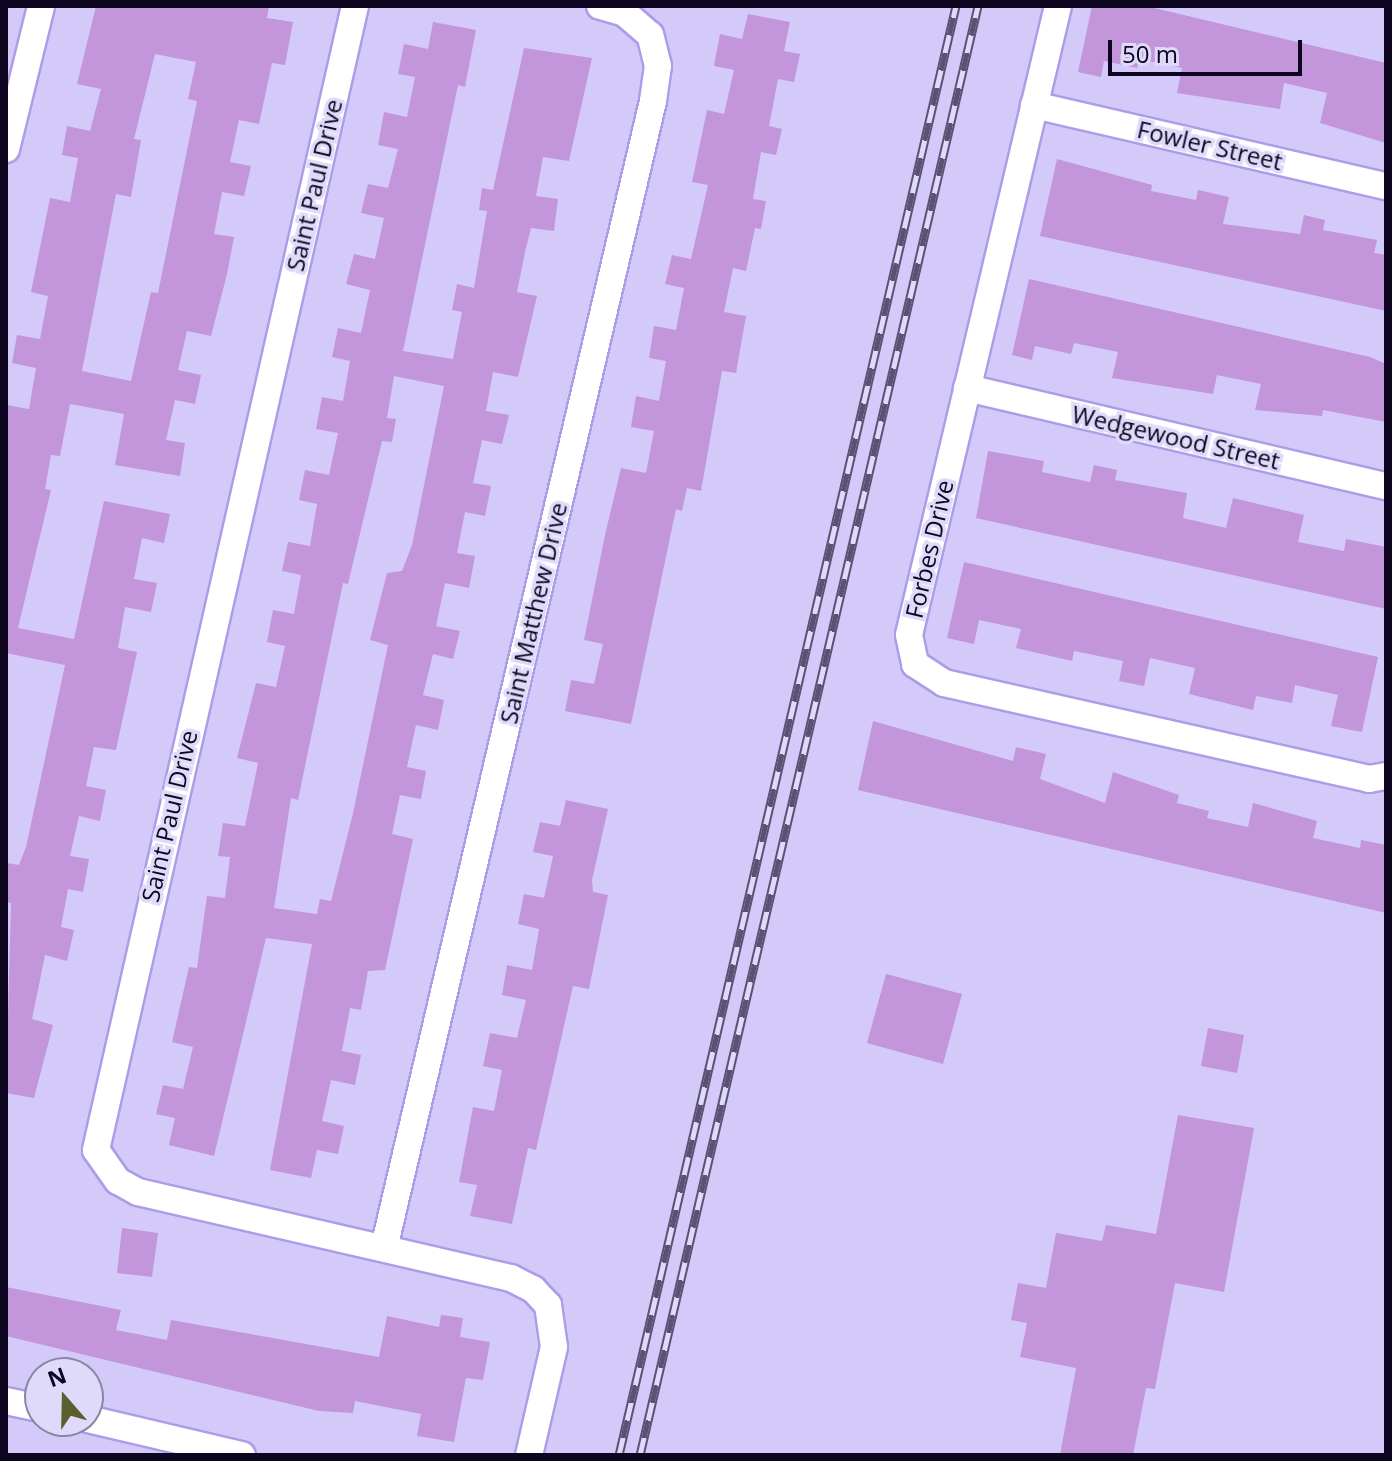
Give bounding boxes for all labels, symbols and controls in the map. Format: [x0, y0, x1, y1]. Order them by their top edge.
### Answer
scale bar [1112, 24, 1306, 74]
text: 50 m [1122, 37, 1178, 70]
street label: Saint Paul Drive [280, 96, 348, 274]
street label: Fowler Street [1135, 114, 1285, 176]
street label: Wedgewood Street [1069, 399, 1283, 475]
street label: Forbes Drive [899, 477, 959, 621]
street label: Saint Matthew Drive [494, 500, 572, 726]
street label: Saint Paul Drive [135, 727, 203, 905]
north arrow [24, 1357, 104, 1437]
text: N [43, 1359, 70, 1393]

